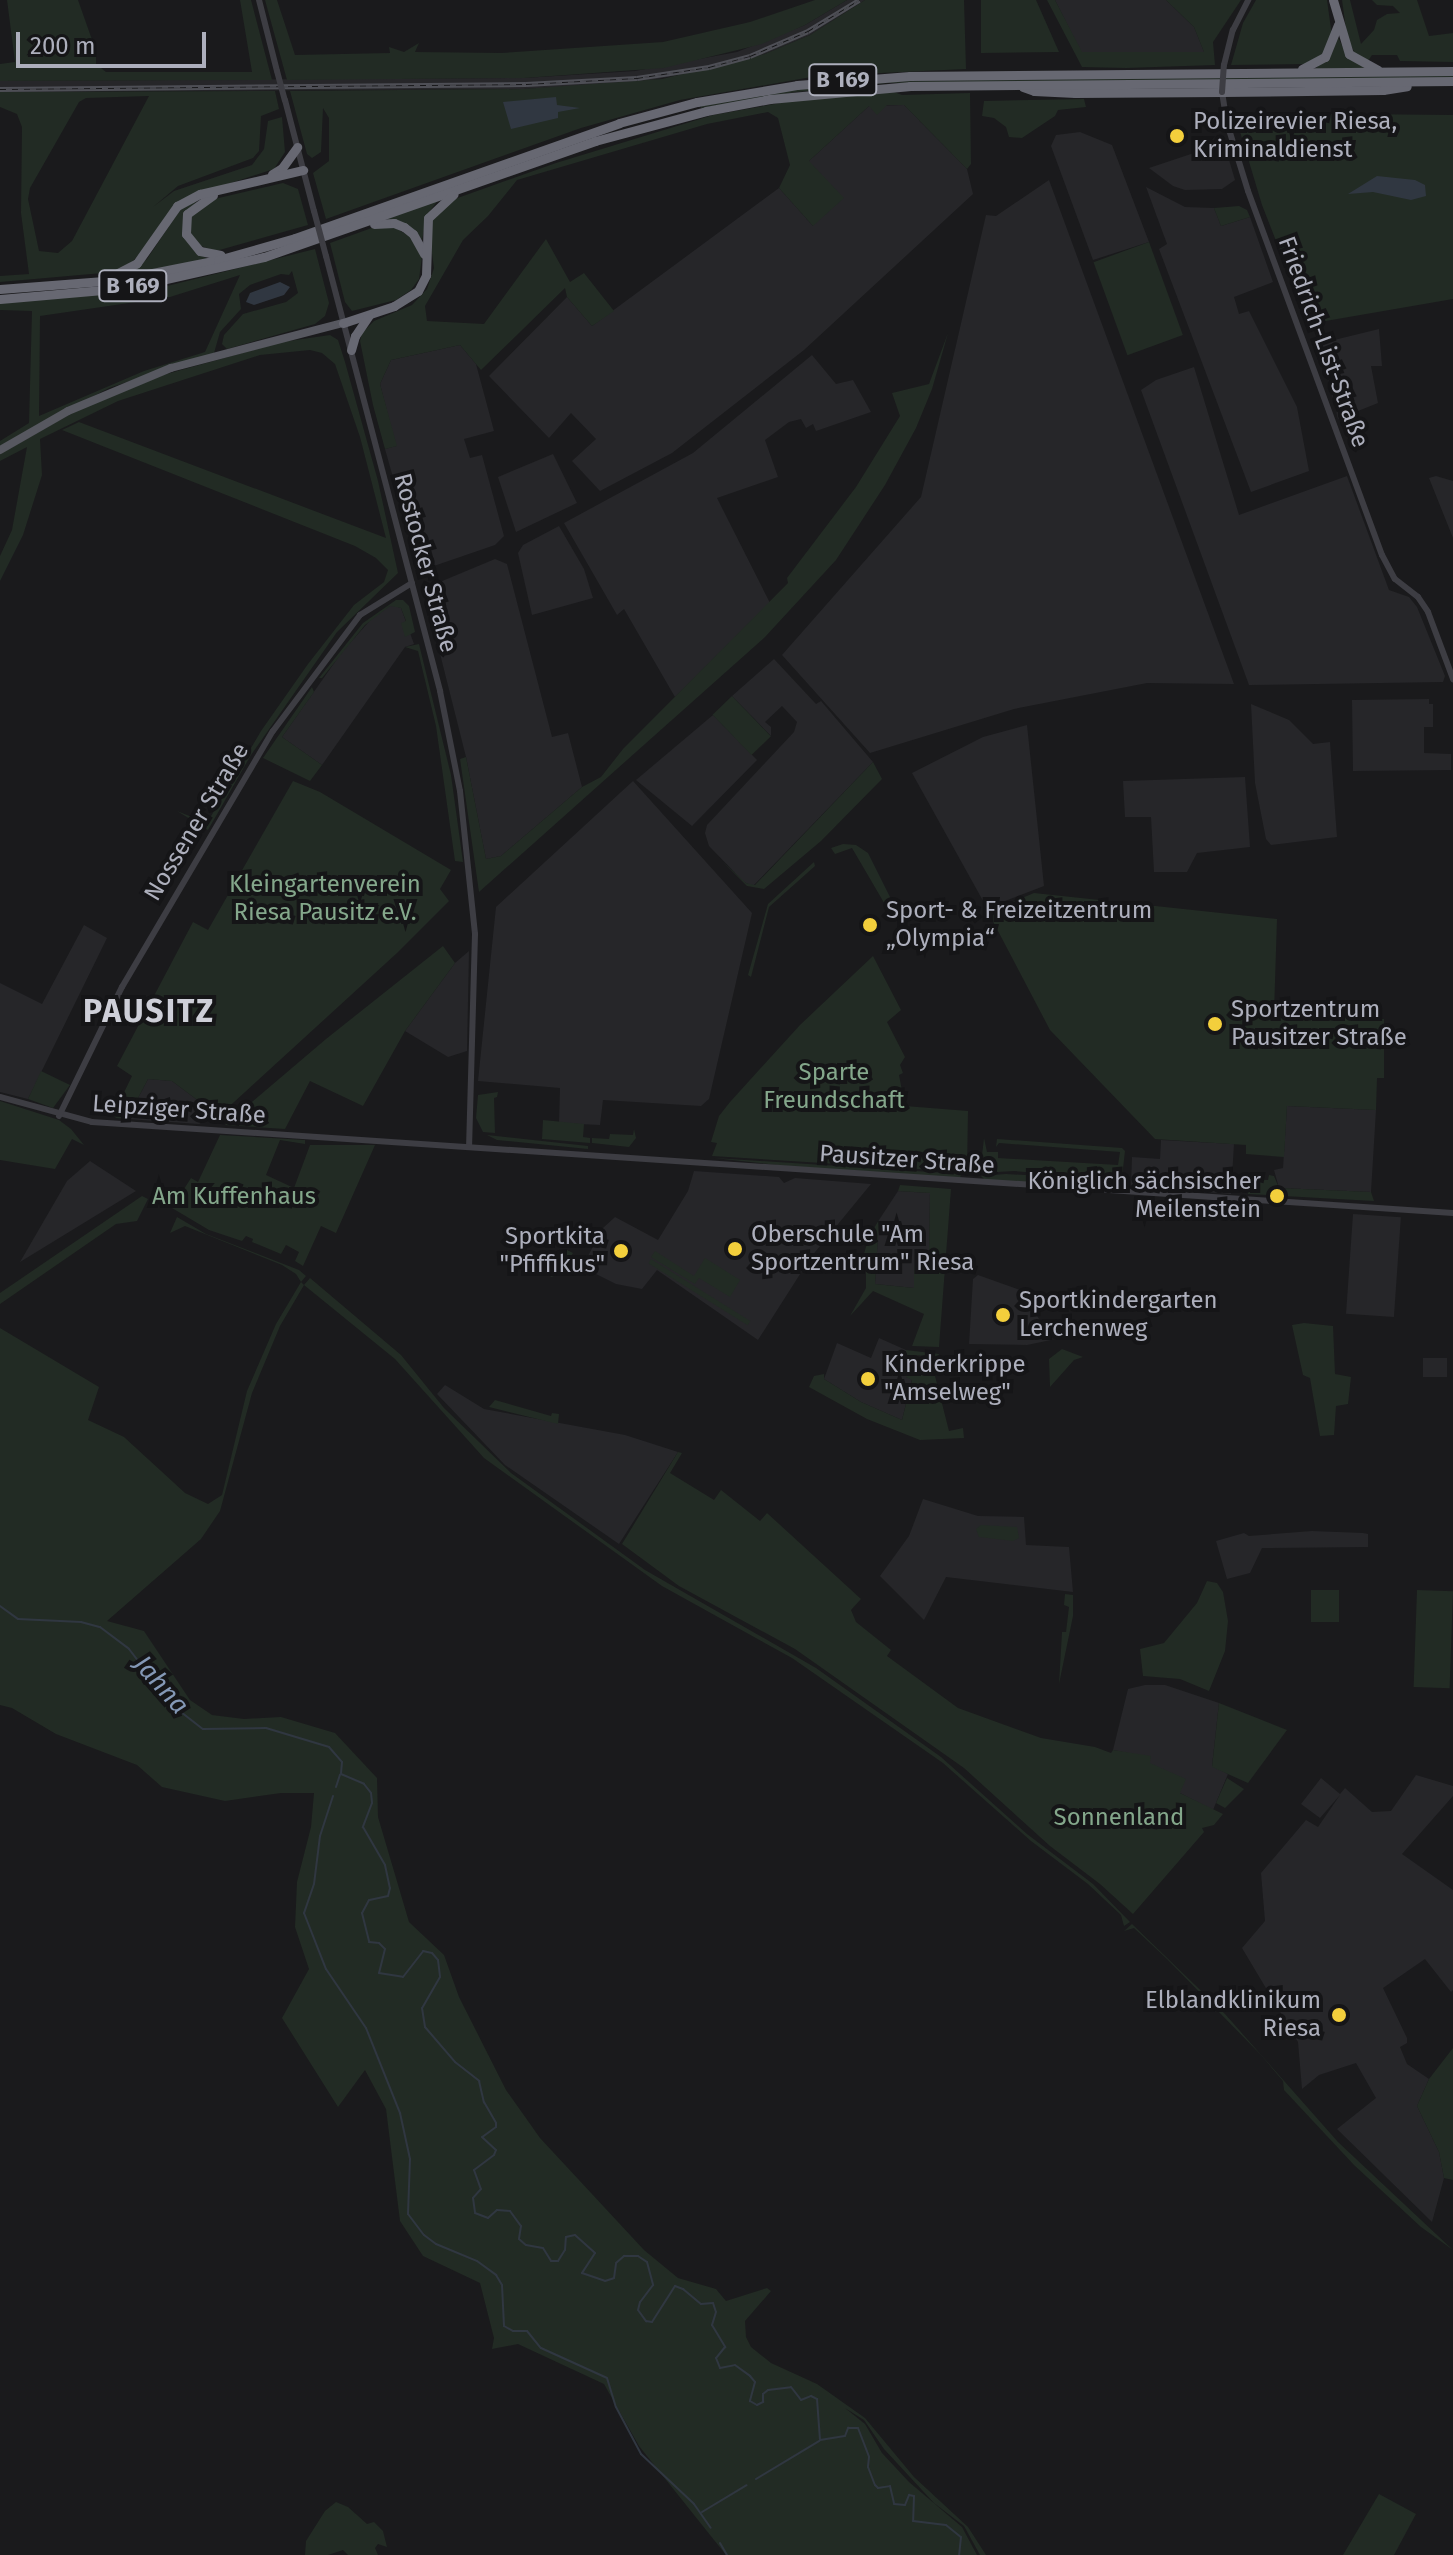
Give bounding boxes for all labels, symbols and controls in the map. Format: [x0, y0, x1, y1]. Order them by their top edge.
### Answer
scale bar [20, 16, 210, 66]
text: 200 m [30, 32, 96, 60]
road number: B 169 [807, 62, 879, 98]
place label: Polizeirevier Riesa, Kriminaldienst [1193, 108, 1397, 164]
marker: Polizeirevier Riesa, Kriminaldienst [1168, 127, 1186, 145]
street label: Friedrich-List-Straße [1271, 233, 1375, 451]
road number: B 169 [97, 268, 169, 304]
street label: Rostocker Straße [387, 470, 463, 656]
street label: Nossener Straße [139, 738, 255, 906]
park label: Kleingartenverein Riesa Pausitz e.V. [229, 871, 421, 927]
place label: Sport- & Freizeitzentrum „Olympia“ [886, 897, 1152, 953]
marker: Sport- & Freizeitzentrum „Olympia“ [861, 916, 879, 934]
district label: PAUSITZ [83, 992, 215, 1030]
place label: Sportzentrum Pausitzer Straße [1231, 996, 1407, 1052]
marker: Sportzentrum Pausitzer Straße [1206, 1015, 1224, 1033]
park label: Sparte Freundschaft [763, 1059, 905, 1115]
street label: Leipziger Straße [91, 1090, 267, 1130]
street label: Pausitzer Straße [818, 1140, 996, 1180]
place label: Königlich sächsischer Meilenstein [1028, 1168, 1261, 1224]
park label: Am Kuffenhaus [152, 1183, 316, 1211]
marker: Königlich sächsischer Meilenstein [1268, 1187, 1286, 1205]
place label: Oberschule "Am Sportzentrum" Riesa [751, 1221, 974, 1277]
place label: Sportkita "Pfiffikus" [499, 1223, 605, 1279]
marker: Oberschule "Am Sportzentrum" Riesa [726, 1240, 744, 1258]
marker: Sportkita "Pfiffikus" [612, 1242, 630, 1260]
place label: Sportkindergarten Lerchenweg [1019, 1287, 1218, 1343]
marker: Sportkindergarten Lerchenweg [994, 1306, 1012, 1324]
place label: Kinderkrippe "Amselweg" [884, 1351, 1026, 1407]
marker: Kinderkrippe "Amselweg" [859, 1370, 877, 1388]
water label: Jahna [127, 1649, 195, 1721]
park label: Sonnenland [1054, 1804, 1184, 1832]
place label: Elblandklinikum Riesa [1145, 1987, 1321, 2043]
marker: Elblandklinikum Riesa [1328, 2004, 1350, 2026]

